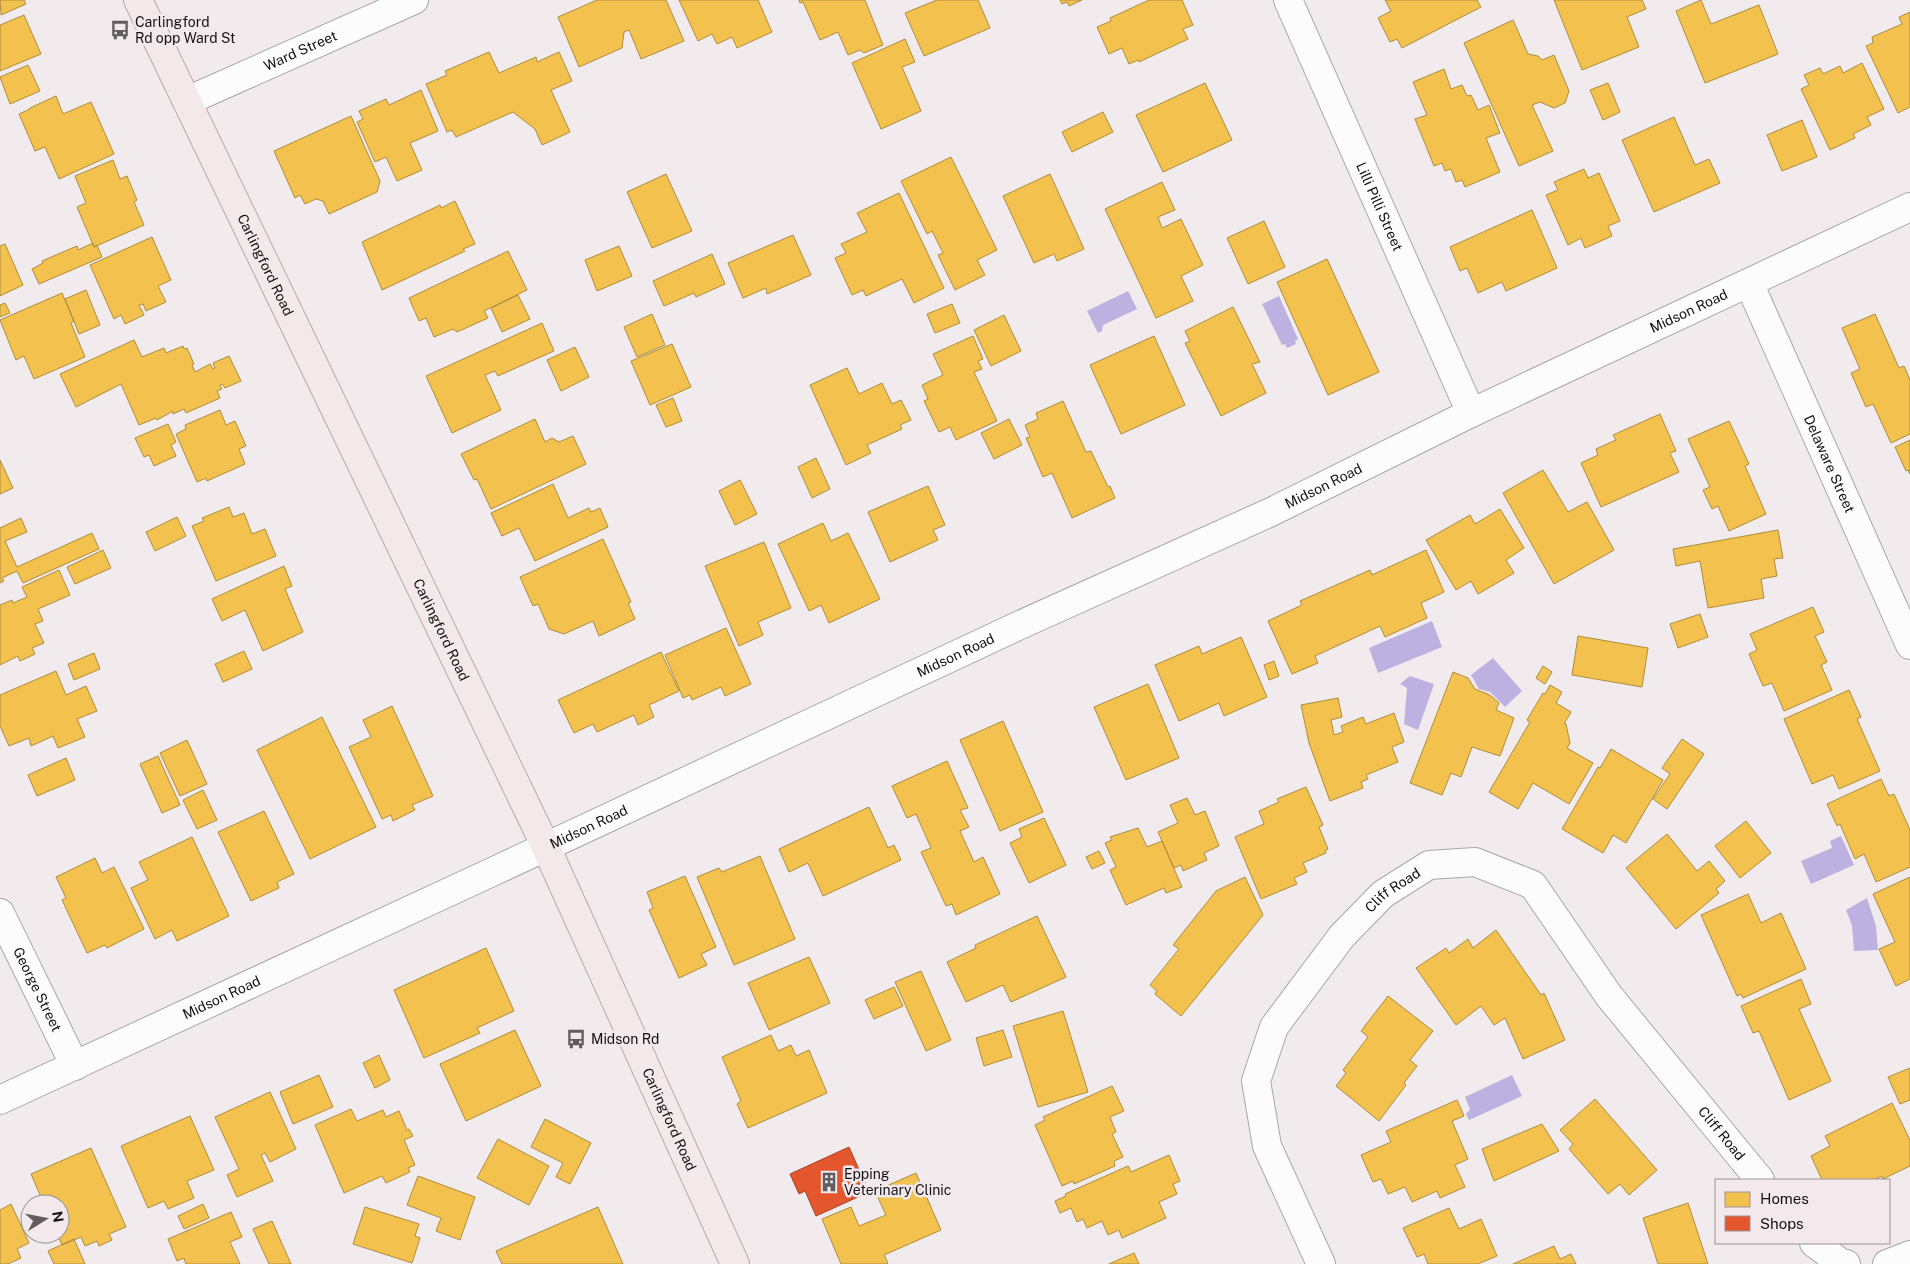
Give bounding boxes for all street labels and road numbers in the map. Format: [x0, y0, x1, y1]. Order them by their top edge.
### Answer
street label: Ward Street [261, 27, 339, 74]
street label: Lilli Pilli Street [1353, 160, 1406, 253]
street label: Carlingford Road [234, 211, 297, 318]
street label: Midson Road [1647, 286, 1730, 336]
street label: Delaware Street [1801, 412, 1858, 515]
street label: Midson Road [1282, 460, 1365, 512]
street label: Carlingford Road [410, 576, 473, 683]
street label: Midson Road [914, 630, 997, 680]
street label: Midson Road [547, 802, 630, 852]
street label: Cliff Road [1362, 865, 1423, 915]
street label: George Street [10, 944, 65, 1034]
street label: Midson Road [180, 973, 263, 1022]
street label: Carlingford Road [639, 1065, 700, 1173]
street label: Cliff Road [1695, 1103, 1748, 1163]

